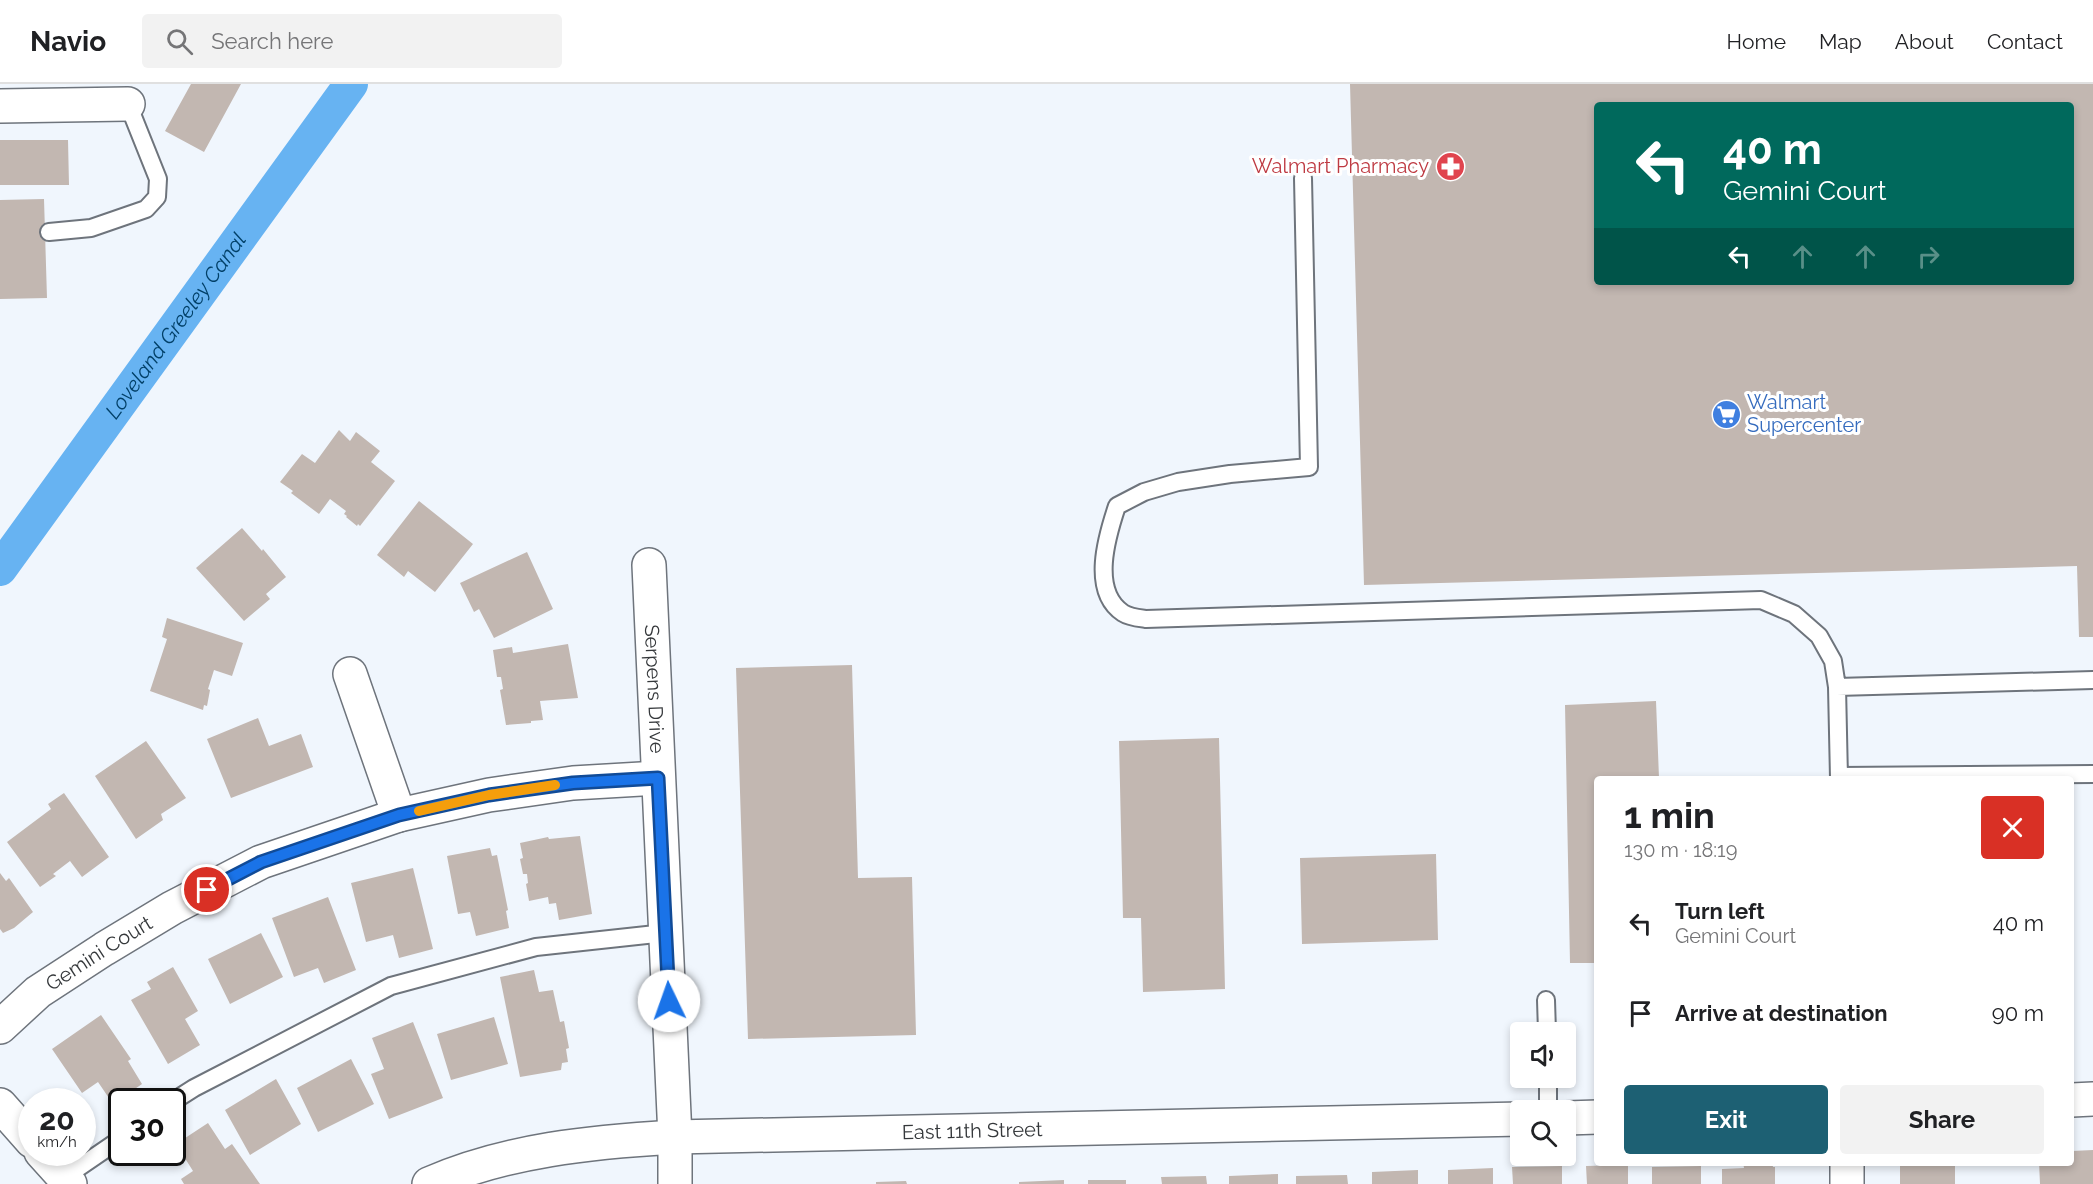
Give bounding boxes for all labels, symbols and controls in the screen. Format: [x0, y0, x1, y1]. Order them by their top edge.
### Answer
search box [142, 14, 562, 68]
text: Navio [30, 25, 106, 58]
icon: search [163, 25, 196, 58]
text: Search here [211, 28, 333, 54]
text: Home [1727, 29, 1786, 54]
text: Map [1819, 29, 1862, 54]
text: About [1895, 29, 1954, 54]
text: Contact [1987, 29, 2063, 54]
text: 40 m [1723, 125, 1822, 174]
icon: left [1624, 126, 1702, 204]
pharmacy icon: Walmart Pharmacy [1434, 150, 1466, 182]
place label: Walmart Pharmacy [1252, 154, 1429, 178]
text: Gemini Court [1723, 175, 1887, 206]
water label: Loveland Greeley Canal [100, 228, 251, 424]
icon: left [1723, 240, 1756, 273]
icon: ahead [1786, 240, 1819, 273]
icon: ahead [1849, 240, 1882, 273]
icon: right [1912, 240, 1945, 273]
place label: Walmart Supercenter [1747, 390, 1861, 437]
supermarket icon: Walmart Supercenter [1710, 398, 1742, 430]
street label: Serpens Drive [640, 624, 670, 754]
text: 1 min [1624, 794, 1715, 836]
button: close [1981, 796, 2044, 859]
text: 130 m · 18:19 [1624, 838, 1737, 862]
pin [181, 864, 232, 915]
icon: arrive [190, 873, 223, 906]
text: Turn left [1675, 898, 1765, 924]
icon: left [1624, 907, 1657, 940]
text: 40 m [1993, 910, 2044, 936]
street label: Gemini Court [41, 911, 157, 996]
text: Gemini Court [1675, 924, 1796, 948]
position arrow [637, 969, 701, 1033]
icon: arrive [1624, 997, 1657, 1030]
text: Arrive at destination [1675, 1000, 1888, 1026]
text: 90 m [1992, 1000, 2044, 1026]
map controls [1510, 1022, 1576, 1166]
button: sound [1510, 1022, 1576, 1088]
button: Exit [1624, 1085, 1828, 1154]
button: Share [1840, 1085, 2044, 1154]
speed limit sign: 30 [108, 1088, 186, 1166]
button: search [1510, 1100, 1576, 1166]
text: 20 [39, 1102, 75, 1137]
street label: East 11th Street [902, 1117, 1043, 1144]
text: km/h [37, 1133, 77, 1151]

